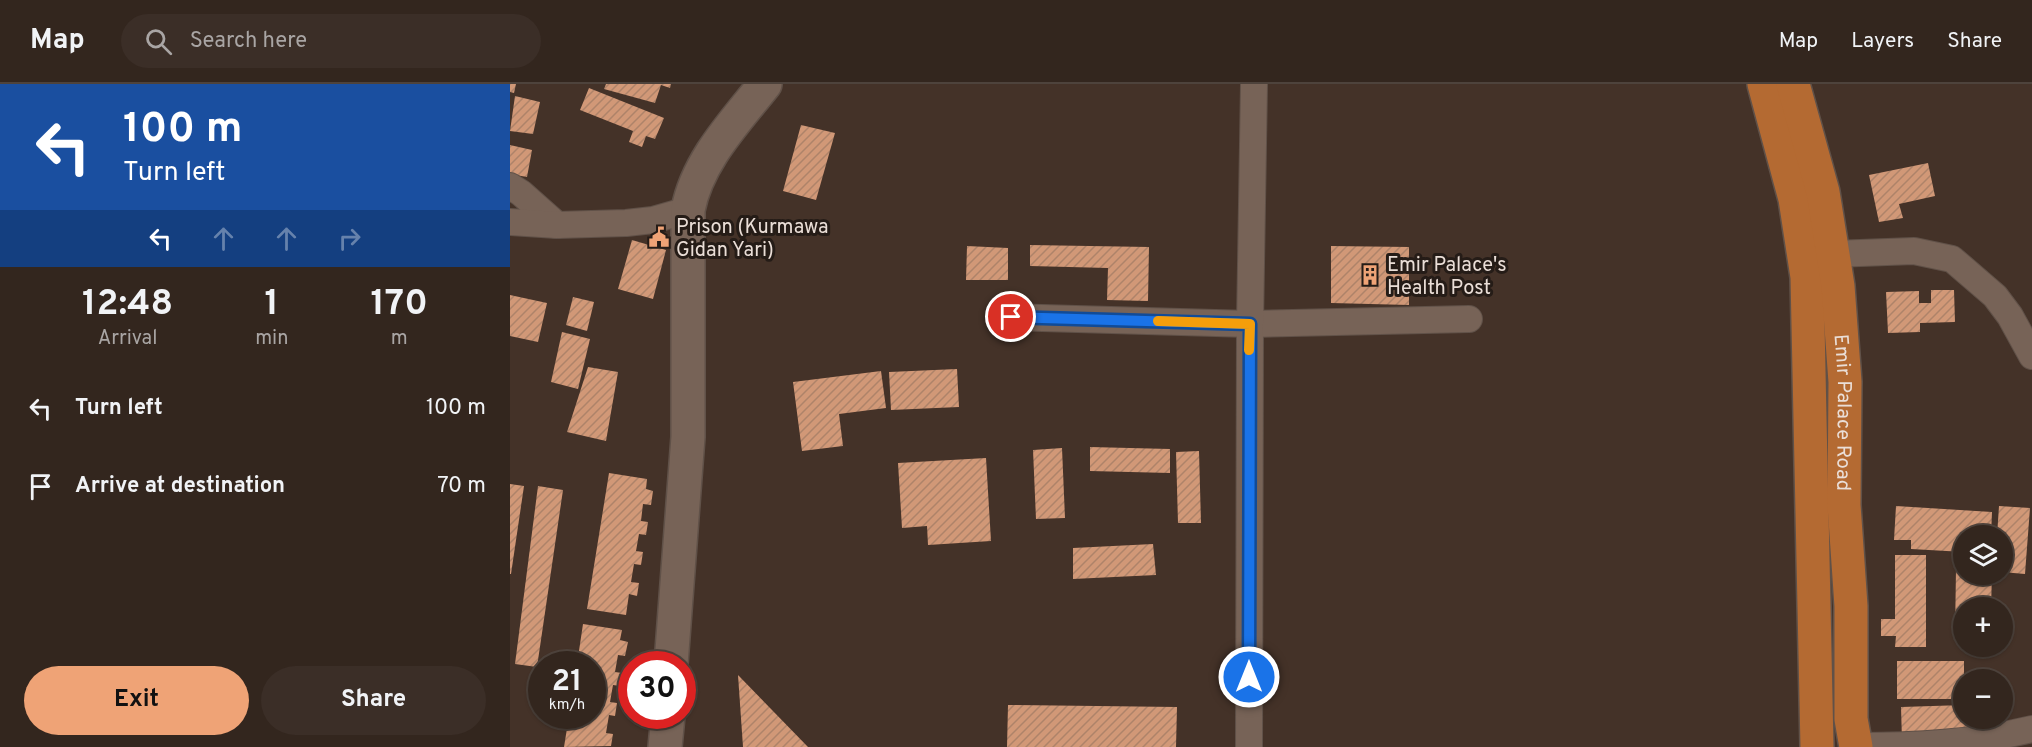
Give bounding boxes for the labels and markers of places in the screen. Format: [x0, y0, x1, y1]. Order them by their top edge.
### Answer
place label: Prison (Kurmawa Gidan Yari) [676, 215, 829, 264]
public building icon: Prison (Kurmawa Gidan Yari) [647, 225, 671, 249]
place label: Emir Palace's Health Post [1387, 253, 1507, 302]
building icon: Emir Palace's Health Post [1358, 263, 1382, 287]
pin [985, 291, 1036, 342]

